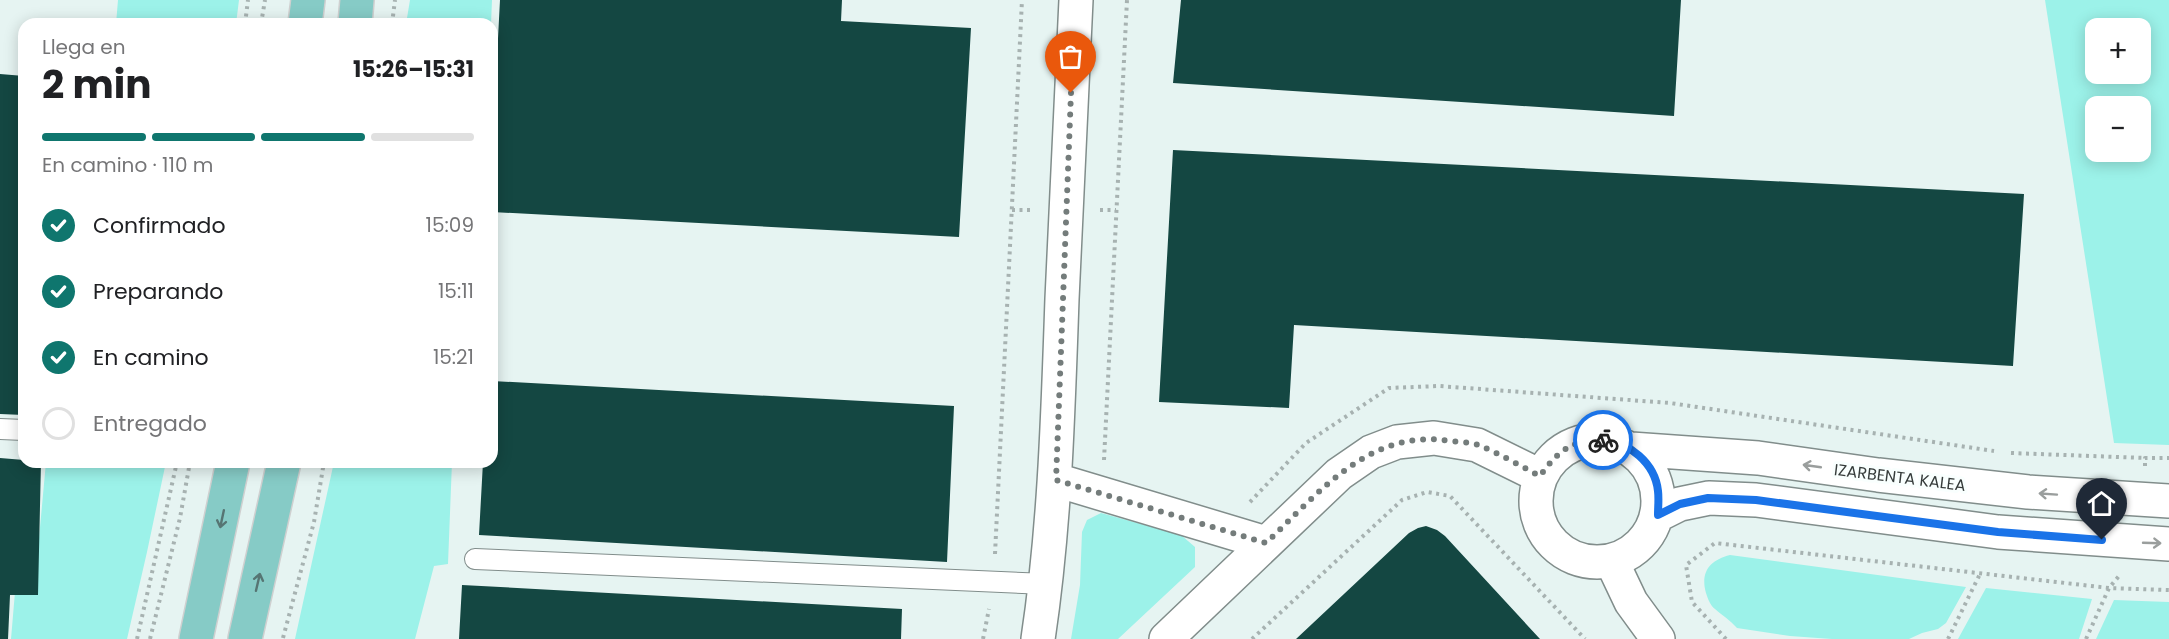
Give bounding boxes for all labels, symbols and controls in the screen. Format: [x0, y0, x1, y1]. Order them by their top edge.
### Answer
map controls [2085, 18, 2151, 162]
button: + [2085, 18, 2151, 84]
pin [1045, 31, 1096, 93]
text: Llega en [42, 33, 126, 61]
icon: bag [1054, 40, 1087, 73]
text: 15:26–15:31 [353, 54, 474, 85]
text: 2 min [42, 57, 152, 112]
button: − [2085, 96, 2151, 162]
text: En camino · 110 m [42, 151, 213, 179]
icon: check [42, 209, 75, 242]
text: Confirmado [93, 210, 226, 241]
text: 15:09 [426, 211, 474, 239]
icon: check [42, 275, 75, 308]
text: Preparando [93, 276, 223, 307]
text: 15:11 [438, 277, 474, 305]
icon: check [42, 341, 75, 374]
text: En camino [93, 342, 209, 373]
text: 15:21 [433, 343, 474, 371]
text: Entregado [93, 408, 207, 439]
courier [1573, 410, 1633, 470]
icon: bike [1587, 424, 1620, 457]
street label: IZARBENTA KALEA [1833, 458, 1967, 497]
one-way arrow [1803, 460, 1823, 471]
pin [2076, 478, 2127, 540]
icon: home [2085, 487, 2118, 520]
one-way arrow [2038, 488, 2058, 499]
one-way arrow [216, 509, 227, 529]
one-way arrow [2142, 537, 2162, 548]
one-way arrow [253, 573, 265, 592]

